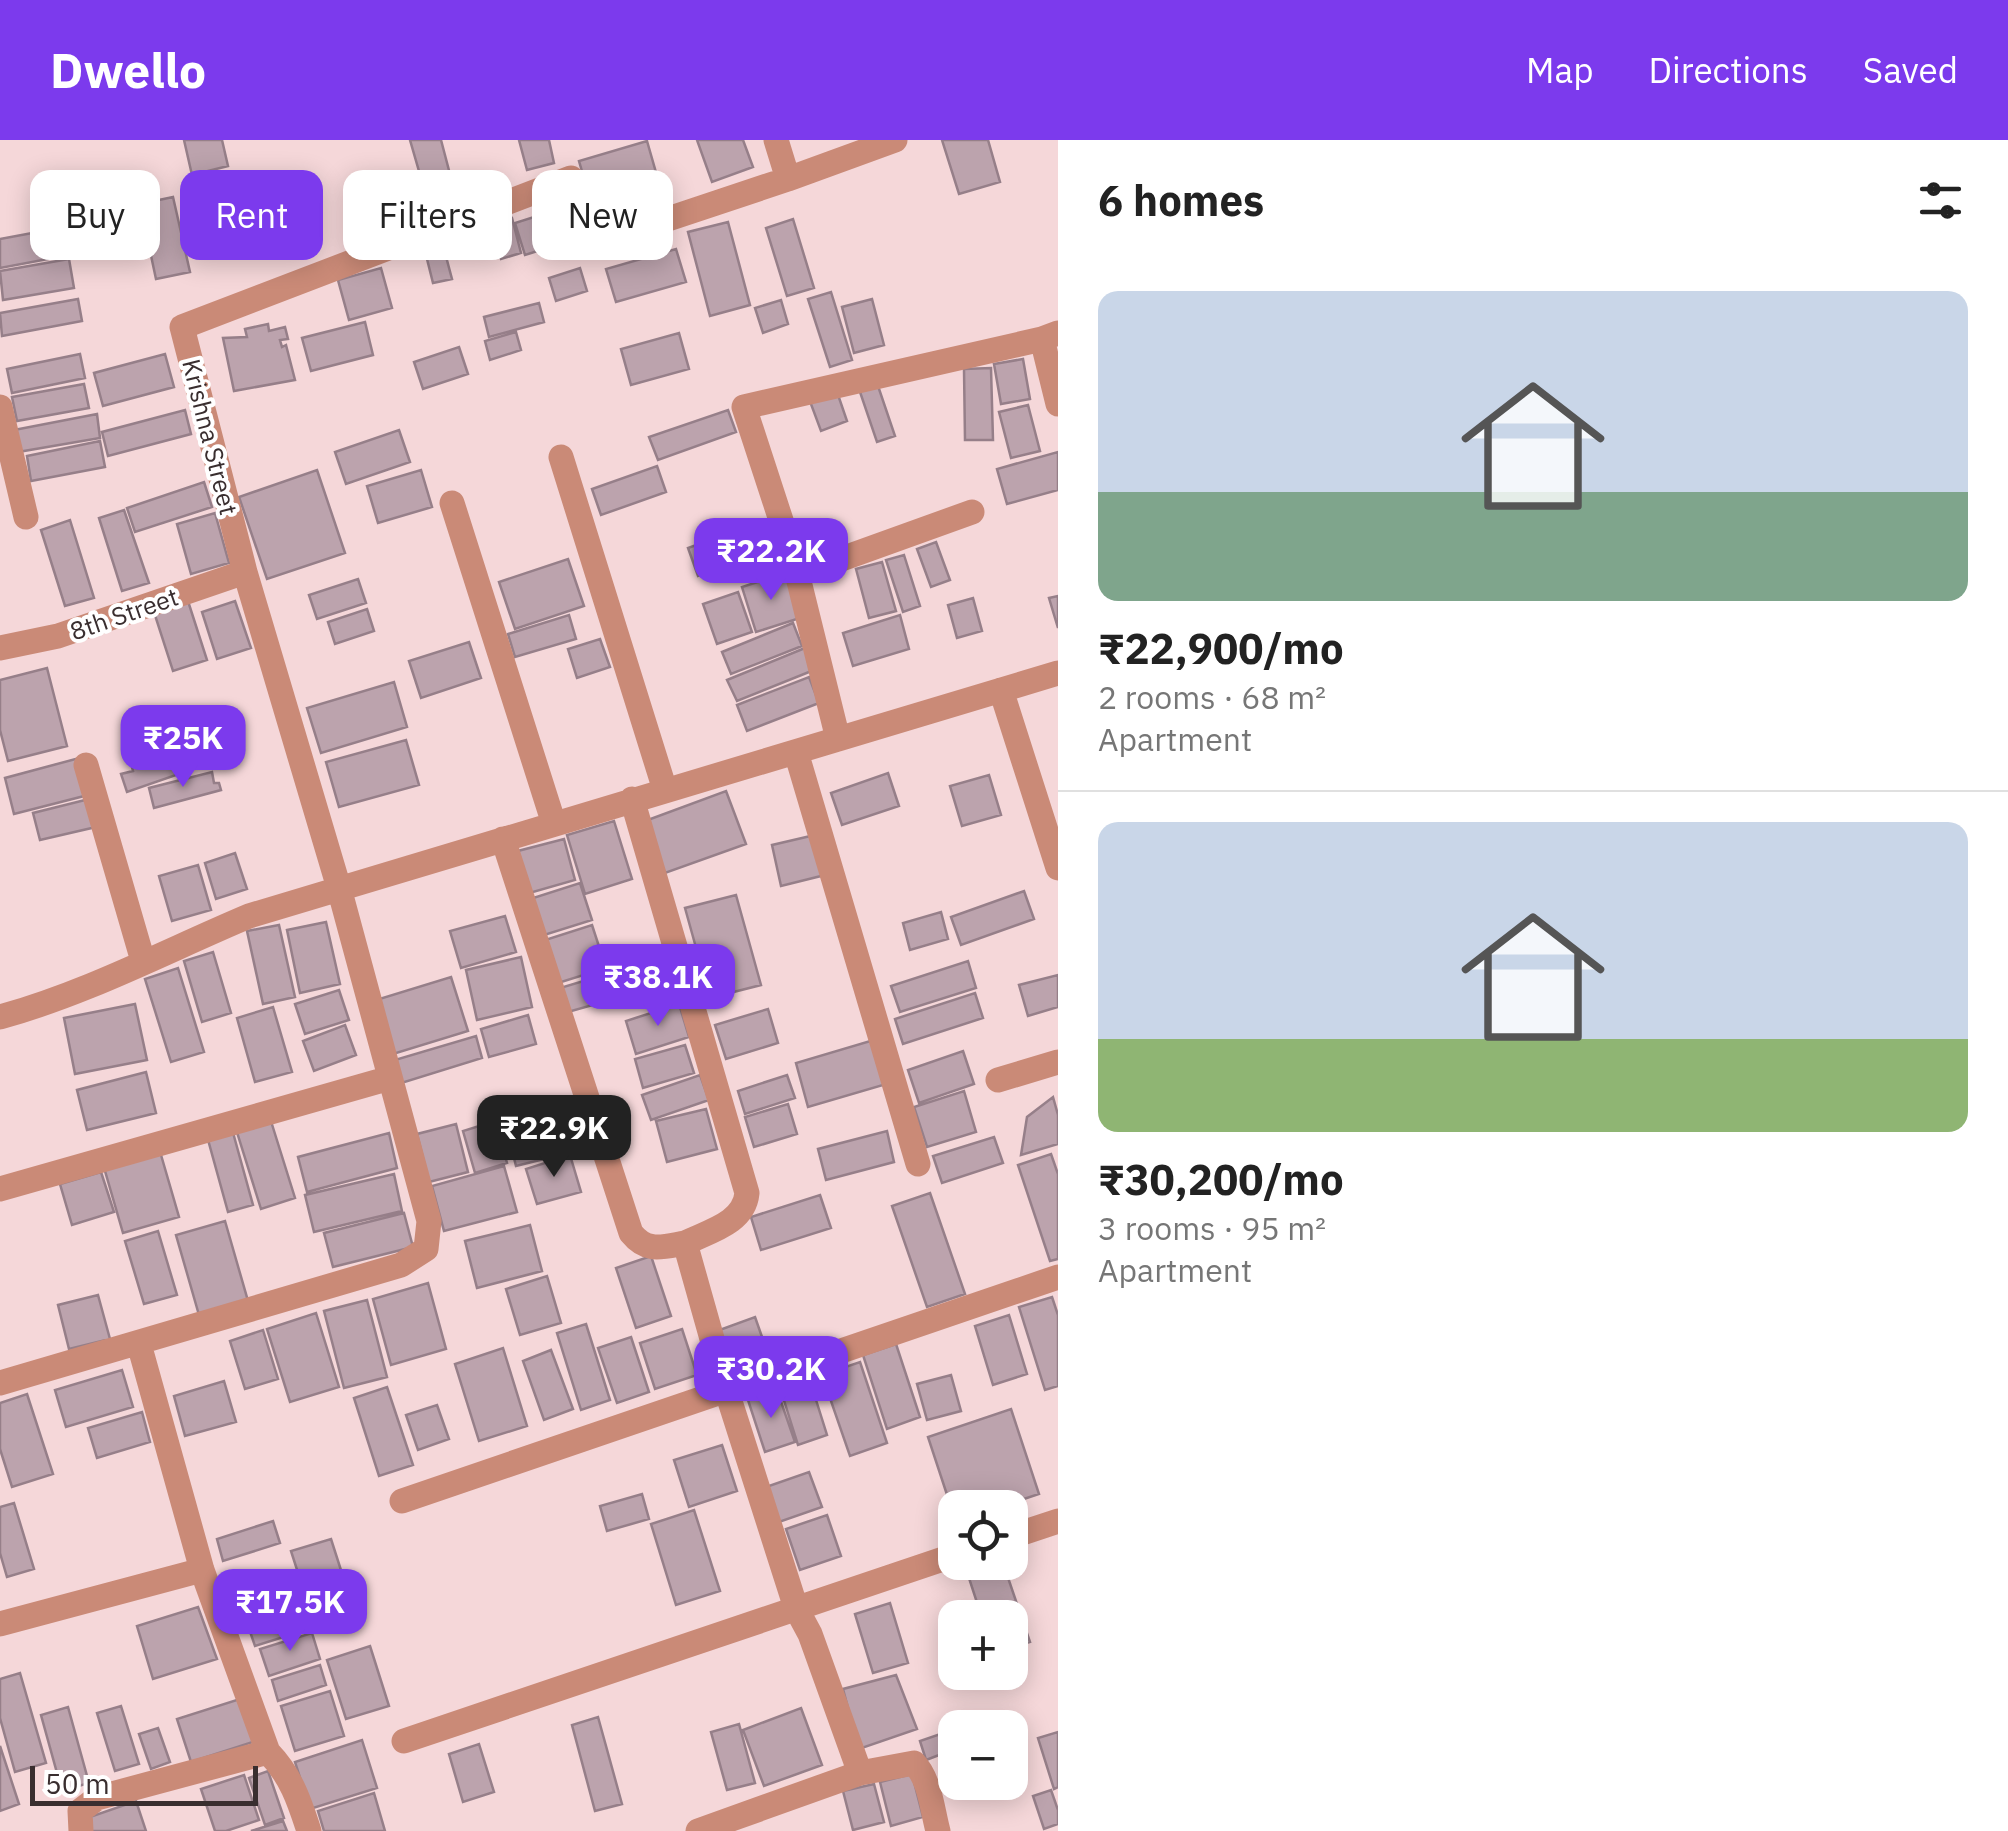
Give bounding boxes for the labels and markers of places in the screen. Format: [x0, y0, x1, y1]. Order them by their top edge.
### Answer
pin: ₹22.2K [690, 518, 852, 603]
pin: ₹25K [124, 705, 242, 790]
pin: ₹38.1K [577, 944, 739, 1029]
pin: ₹22.9K [473, 1095, 635, 1180]
pin: ₹30.2K [690, 1336, 852, 1421]
pin: ₹17.5K [209, 1569, 371, 1654]

